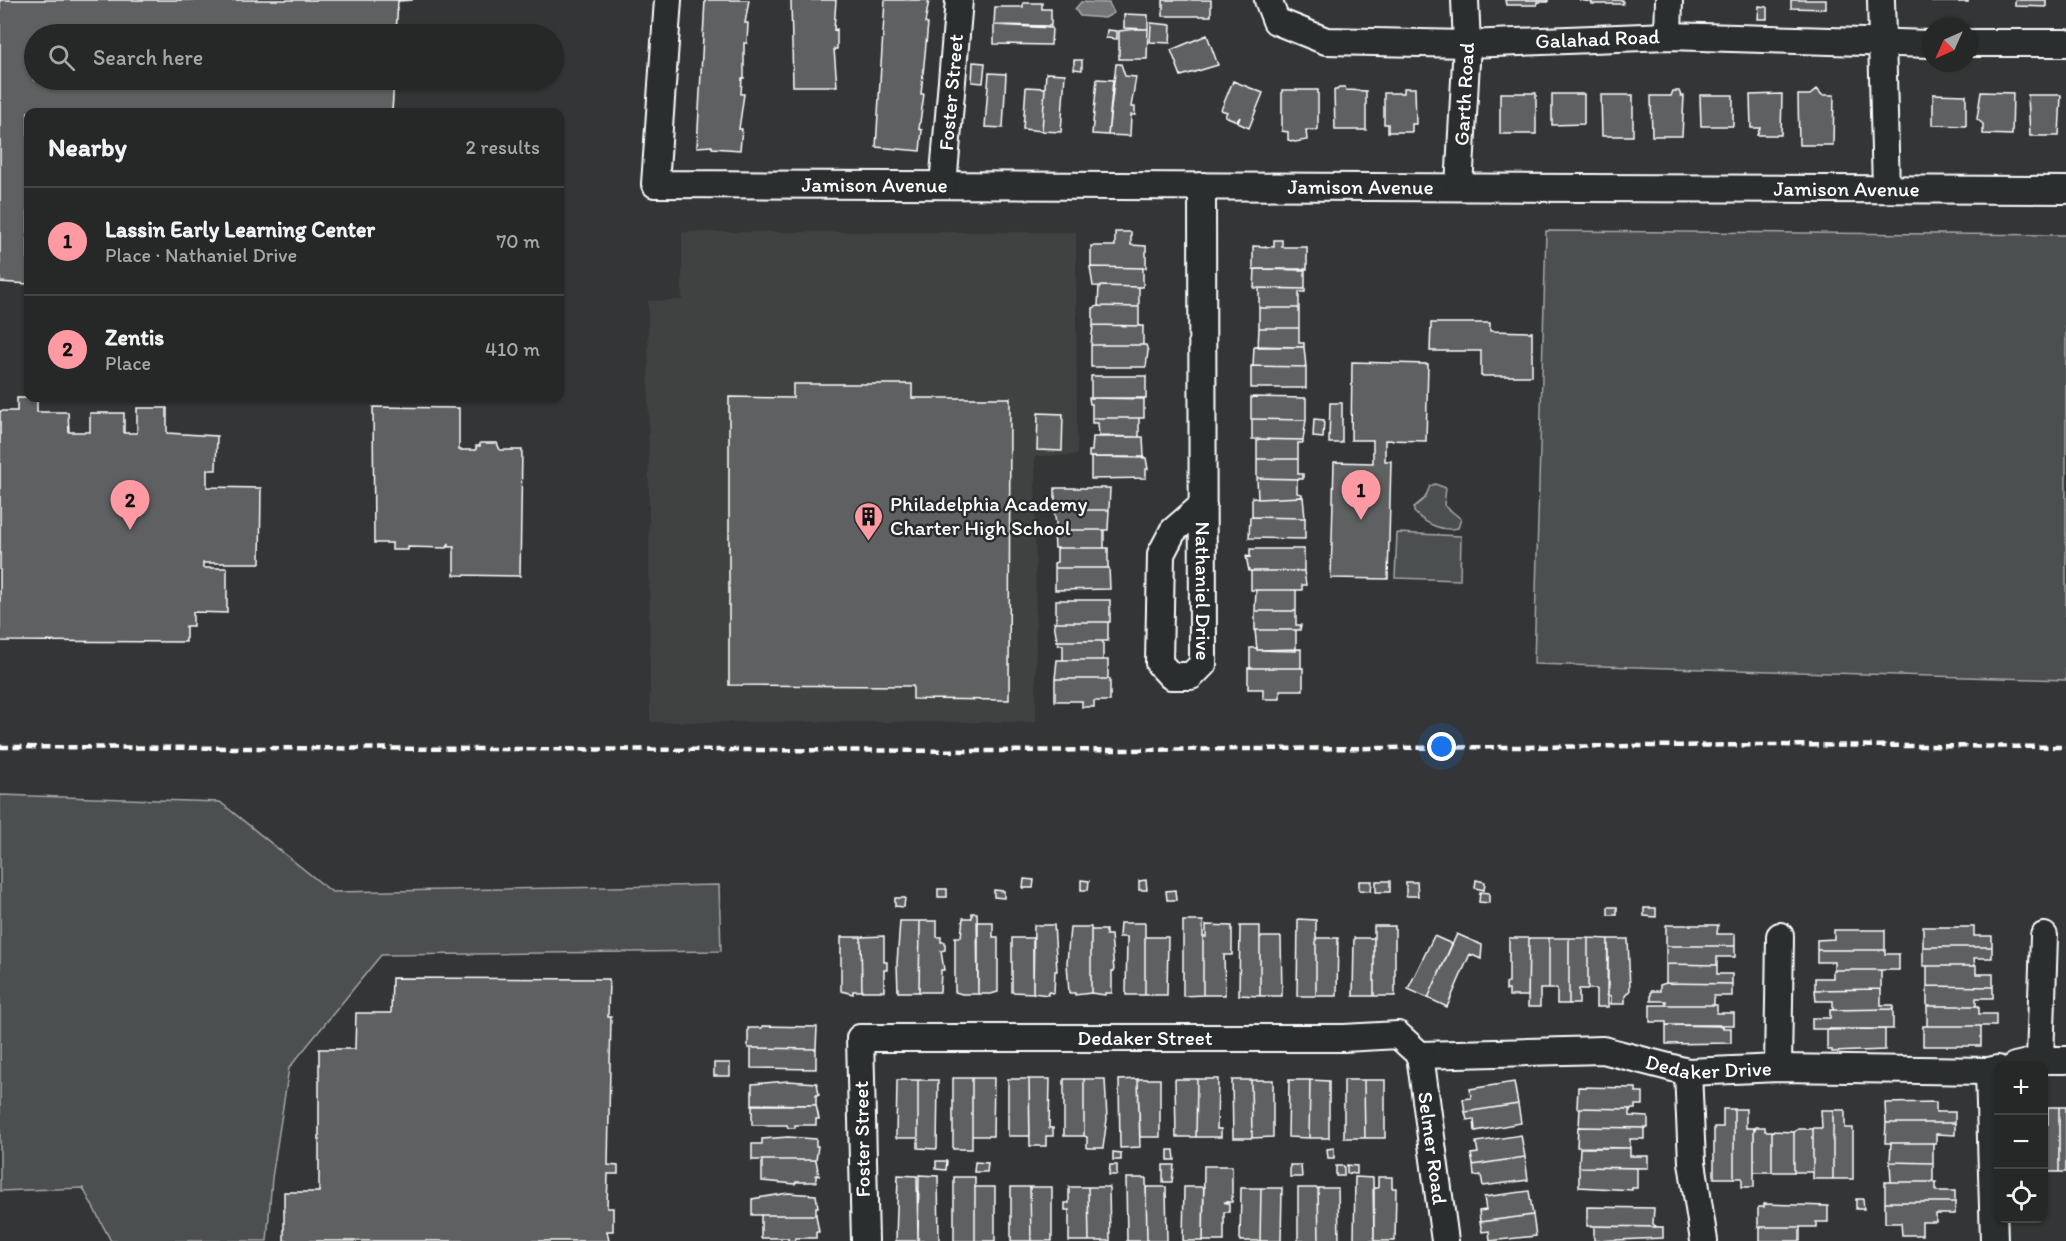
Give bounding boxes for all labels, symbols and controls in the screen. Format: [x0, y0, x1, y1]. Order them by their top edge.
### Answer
north arrow [1922, 18, 1976, 72]
street label: Galahad Road [1535, 23, 1661, 53]
search box [24, 24, 564, 90]
street label: Foster Street [933, 33, 968, 152]
icon: search [45, 41, 78, 74]
street label: Garth Road [1448, 41, 1479, 147]
text: Search here [93, 44, 203, 71]
text: Nearby [48, 131, 127, 163]
text: 2 results [466, 135, 540, 159]
street label: Jamison Avenue [801, 172, 948, 197]
street label: Jamison Avenue [1287, 174, 1434, 199]
street label: Jamison Avenue [1773, 176, 1920, 201]
text: Lassin Early Learning Center [105, 216, 375, 243]
text: 1 [63, 229, 72, 253]
text: 70 m [496, 229, 540, 253]
text: Place · Nathaniel Drive [105, 243, 297, 267]
text: Zentis [105, 324, 164, 351]
text: 2 [62, 337, 73, 361]
text: 410 m [485, 337, 540, 361]
text: Place [105, 351, 151, 375]
pin: 1 [1342, 470, 1380, 520]
pin: 2 [110, 480, 150, 530]
place label: Philadelphia Academy Charter High School [890, 491, 1088, 540]
building icon: Philadelphia Academy Charter High School [853, 500, 885, 542]
street label: Nathaniel Drive [1191, 521, 1216, 661]
your location [1427, 732, 1456, 761]
street label: Dedaker Street [1077, 1025, 1213, 1050]
street label: Dedaker Drive [1643, 1049, 1772, 1084]
map controls [1994, 1061, 2048, 1223]
button: + [1994, 1061, 2048, 1115]
street label: Foster Street [848, 1080, 875, 1198]
street label: Selmer Road [1413, 1090, 1453, 1206]
button: − [1994, 1115, 2048, 1169]
button: locate [1994, 1169, 2048, 1223]

